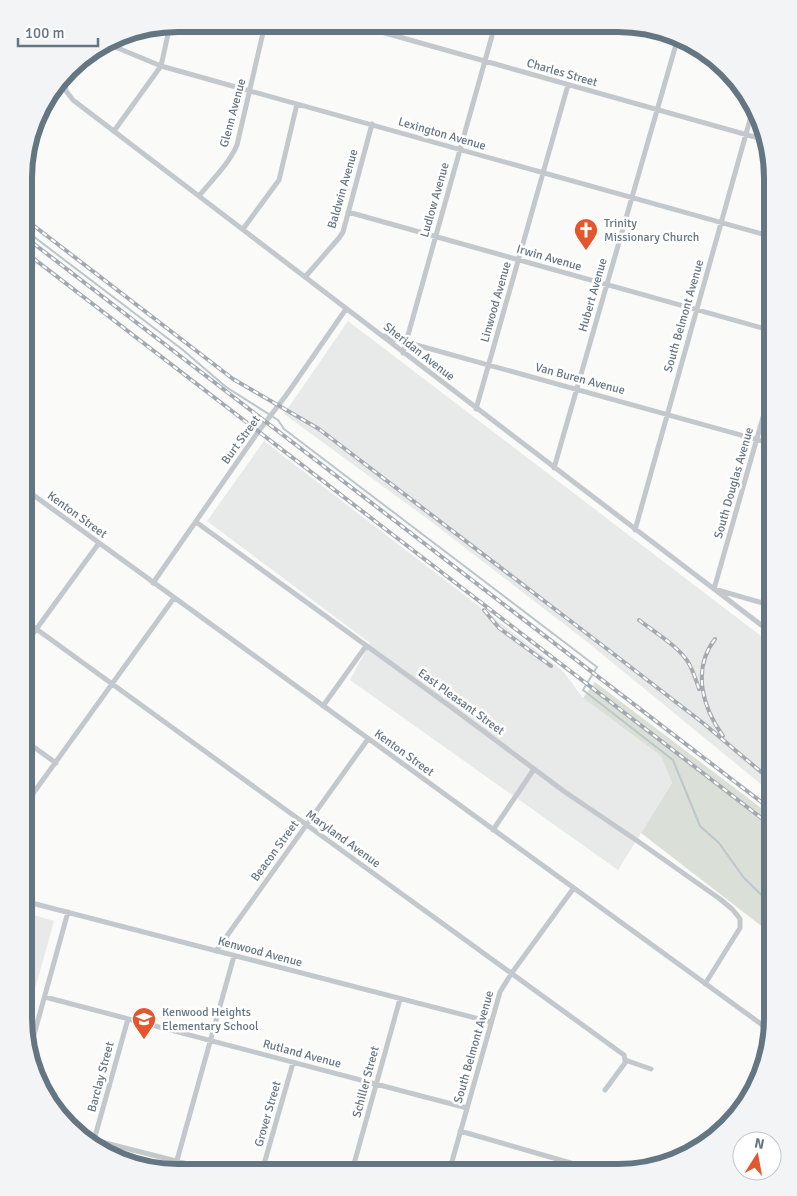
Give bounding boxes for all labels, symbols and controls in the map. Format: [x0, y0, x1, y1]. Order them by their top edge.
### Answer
scale bar [18, 15, 98, 47]
text: 100 m [25, 24, 65, 42]
street label: Charles Street [525, 56, 599, 90]
street label: Glenn Avenue [217, 77, 249, 149]
street label: Lexington Avenue [396, 114, 488, 154]
street label: Baldwin Avenue [324, 148, 362, 230]
street label: Ludlow Avenue [417, 161, 453, 239]
place label: Trinity Missionary Church [604, 216, 699, 245]
church icon: Trinity Missionary Church [573, 217, 599, 251]
street label: Irwin Avenue [515, 242, 583, 274]
street label: Hubert Avenue [575, 256, 611, 334]
street label: South Belmont Avenue [661, 258, 707, 374]
street label: Linwood Avenue [477, 260, 515, 344]
street label: Sheridan Avenue [380, 320, 458, 384]
street label: Van Buren Avenue [533, 360, 627, 398]
street label: Burt Street [218, 413, 264, 467]
street label: South Douglas Avenue [711, 426, 757, 540]
street label: Kenton Street [44, 488, 110, 542]
street label: East Pleasant Street [415, 666, 507, 738]
street label: Kenton Street [371, 726, 437, 780]
street label: Maryland Avenue [303, 807, 383, 871]
street label: Beacon Street [248, 818, 302, 884]
street label: Kenwood Avenue [216, 934, 304, 970]
street label: South Belmont Avenue [451, 989, 497, 1105]
place label: Kenwood Heights Elementary School [162, 1005, 259, 1034]
school or university icon: Kenwood Heights Elementary School [131, 1006, 157, 1040]
street label: Rutland Avenue [261, 1036, 343, 1072]
street label: Barclay Street [84, 1040, 118, 1114]
street label: Schiller Street [349, 1045, 383, 1119]
street label: Grover Street [251, 1079, 285, 1149]
north arrow [732, 1131, 782, 1181]
text: N [753, 1134, 766, 1153]

